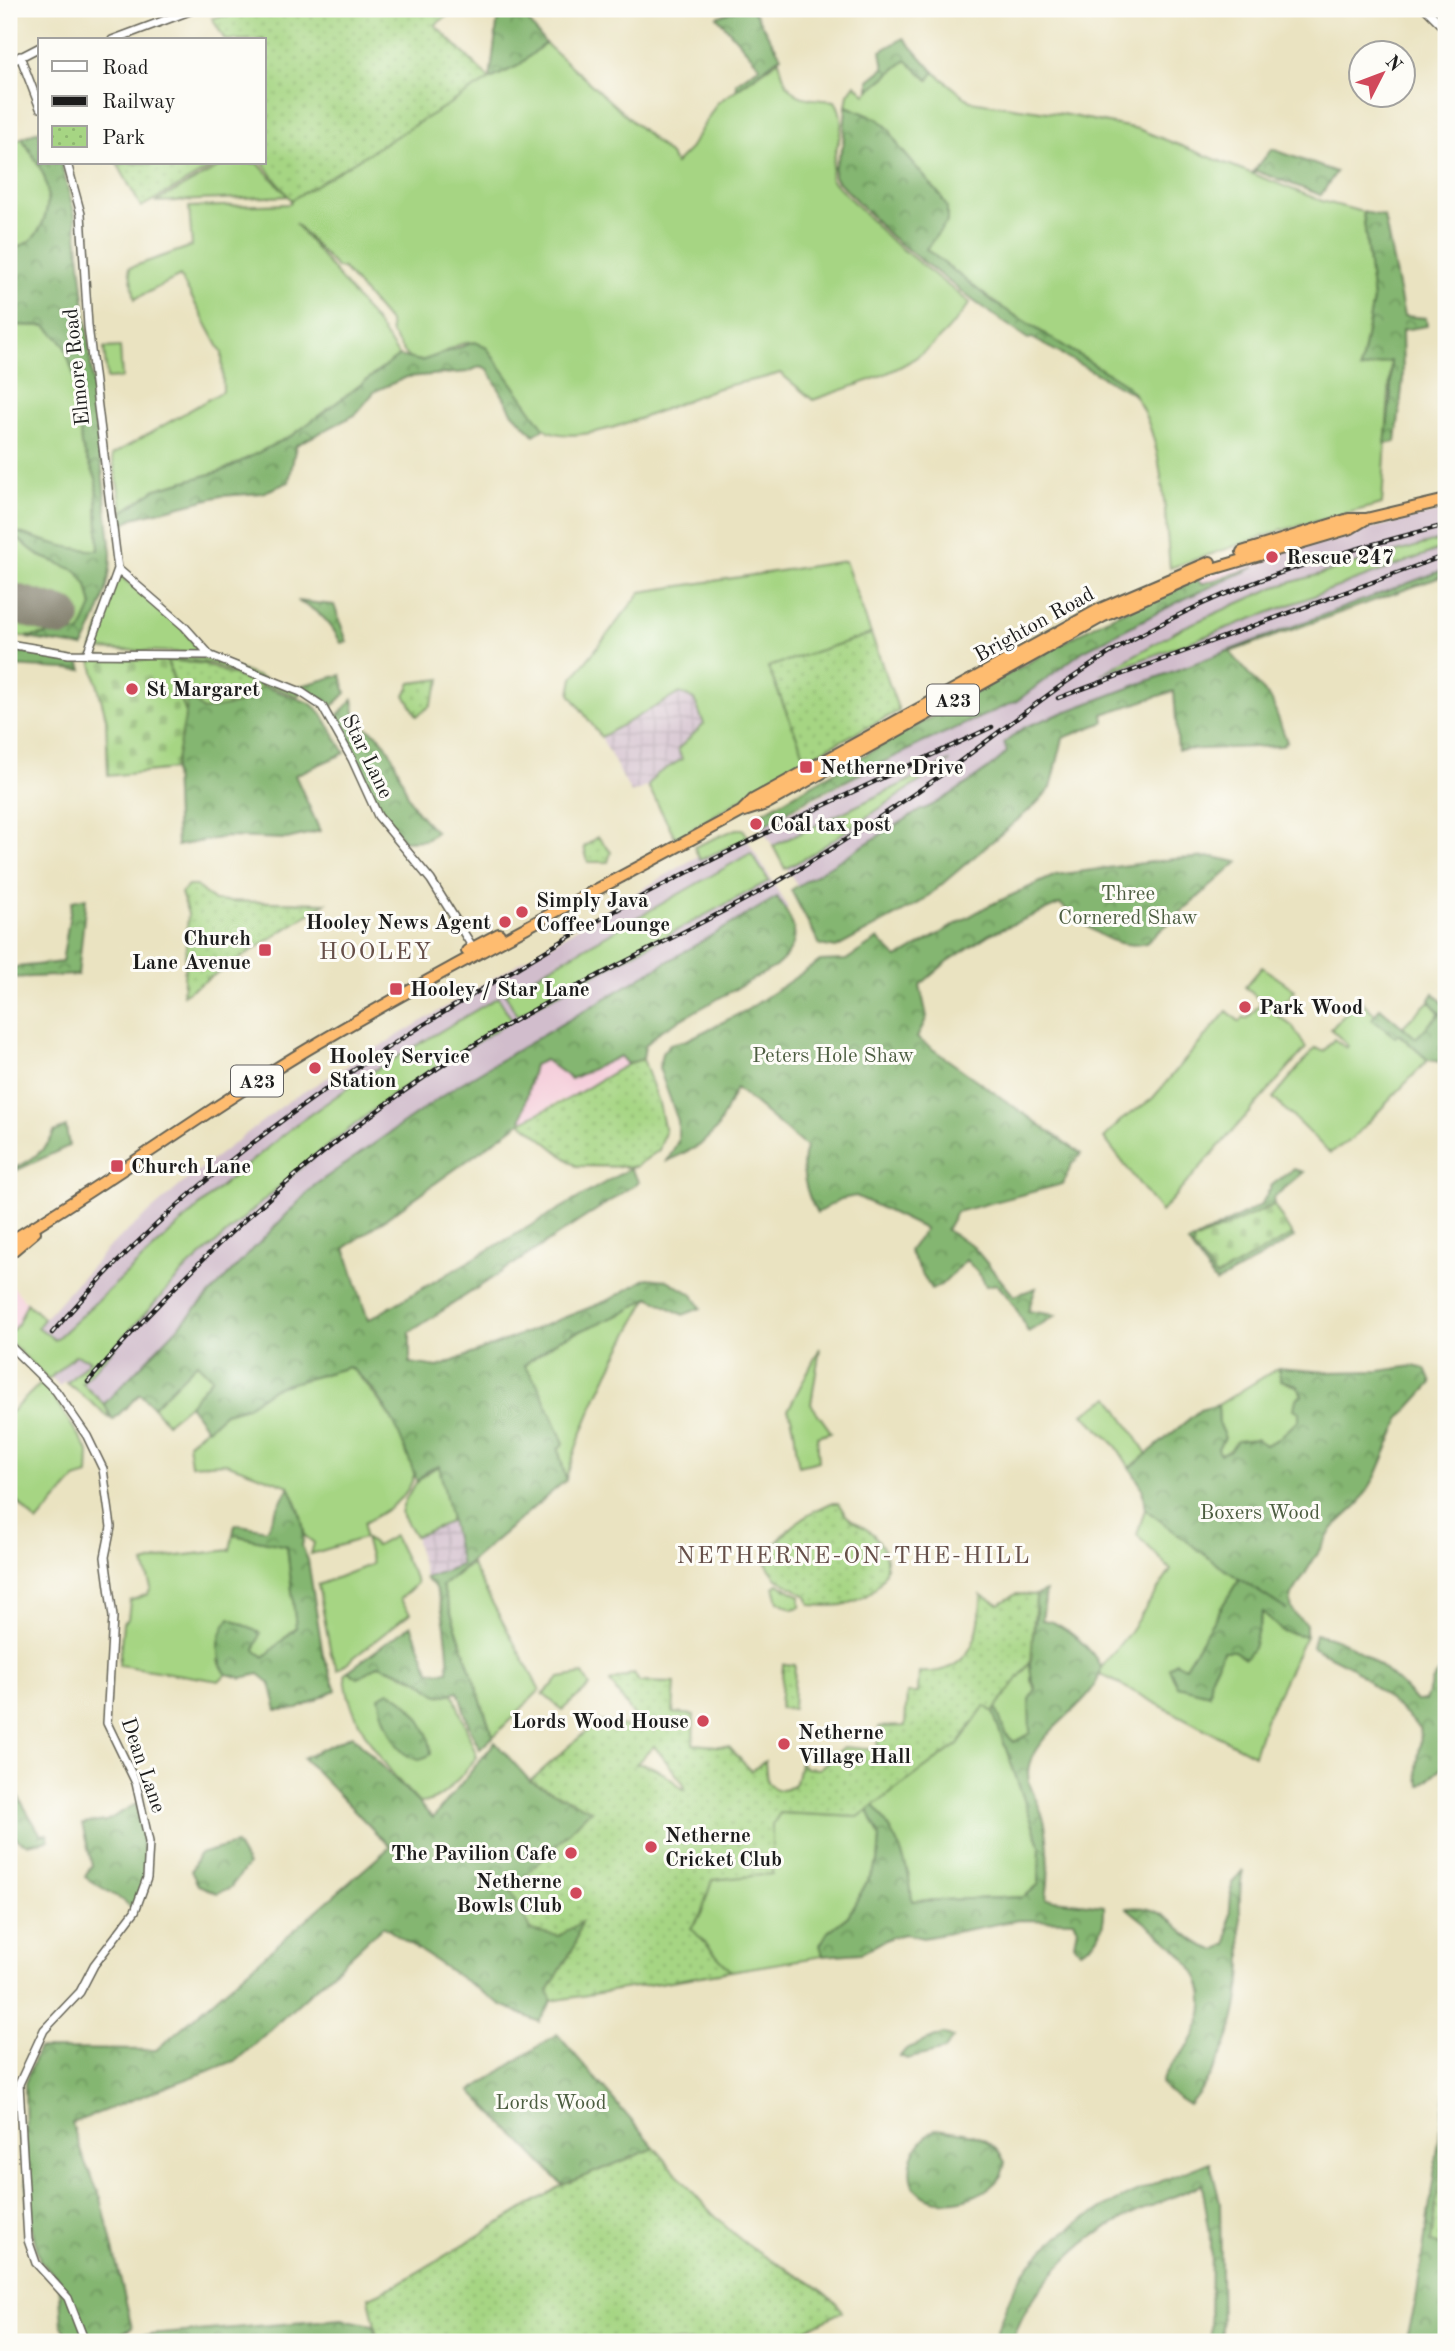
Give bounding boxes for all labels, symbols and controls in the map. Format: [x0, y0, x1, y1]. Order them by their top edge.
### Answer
legend [38, 38, 266, 164]
north arrow [1346, 38, 1416, 108]
text: N [1381, 53, 1405, 76]
text: Road [102, 58, 149, 79]
text: Railway [102, 92, 176, 113]
text: Park [102, 128, 145, 149]
street label: Elmore Road [61, 307, 94, 427]
place label: Rescue 247 [1286, 548, 1394, 569]
marker: Rescue 247 [1264, 549, 1280, 565]
street label: Brighton Road [971, 584, 1098, 667]
place label: St Margaret [146, 680, 260, 701]
marker: St Margaret [124, 681, 140, 697]
road number: A23 [927, 684, 979, 716]
street label: Star Lane [337, 711, 396, 802]
place label: Netherne Drive [820, 758, 964, 779]
marker: Netherne Drive [798, 759, 814, 775]
place label: Coal tax post [770, 815, 892, 836]
marker: Coal tax post [748, 816, 764, 832]
park label: Three Cornered Shaw [1058, 884, 1198, 929]
place label: Simply Java Coffee Lounge [536, 891, 670, 936]
marker: Simply Java Coffee Lounge [514, 904, 530, 920]
place label: Hooley News Agent [305, 913, 491, 934]
marker: Hooley News Agent [497, 914, 513, 930]
place label: Church Lane Avenue [132, 929, 251, 974]
district label: HOOLEY [319, 941, 433, 965]
marker: Church Lane Avenue [257, 942, 273, 958]
place label: Hooley / Star Lane [410, 980, 590, 1001]
marker: Hooley / Star Lane [388, 981, 404, 997]
place label: Park Wood [1259, 998, 1363, 1019]
marker: Park Wood [1237, 999, 1253, 1015]
park label: Peters Hole Shaw [752, 1046, 914, 1067]
place label: Hooley Service Station [329, 1047, 470, 1092]
marker: Hooley Service Station [307, 1060, 323, 1076]
road number: A23 [231, 1065, 283, 1096]
place label: Church Lane [131, 1157, 251, 1178]
marker: Church Lane [109, 1158, 125, 1174]
park label: Boxers Wood [1200, 1503, 1320, 1524]
district label: NETHERNE-ON-THE-HILL [677, 1545, 1031, 1569]
place label: Lords Wood House [512, 1712, 689, 1733]
marker: Lords Wood House [695, 1713, 711, 1729]
street label: Dean Lane [117, 1715, 169, 1816]
place label: Netherne Village Hall [798, 1723, 911, 1768]
marker: Netherne Village Hall [776, 1736, 792, 1752]
place label: Netherne Cricket Club [665, 1826, 782, 1871]
marker: Netherne Cricket Club [643, 1839, 659, 1855]
place label: The Pavilion Cafe [391, 1844, 557, 1865]
marker: The Pavilion Cafe [563, 1845, 579, 1861]
place label: Netherne Bowls Club [456, 1872, 562, 1917]
marker: Netherne Bowls Club [568, 1885, 584, 1901]
park label: Lords Wood [495, 2093, 607, 2114]

